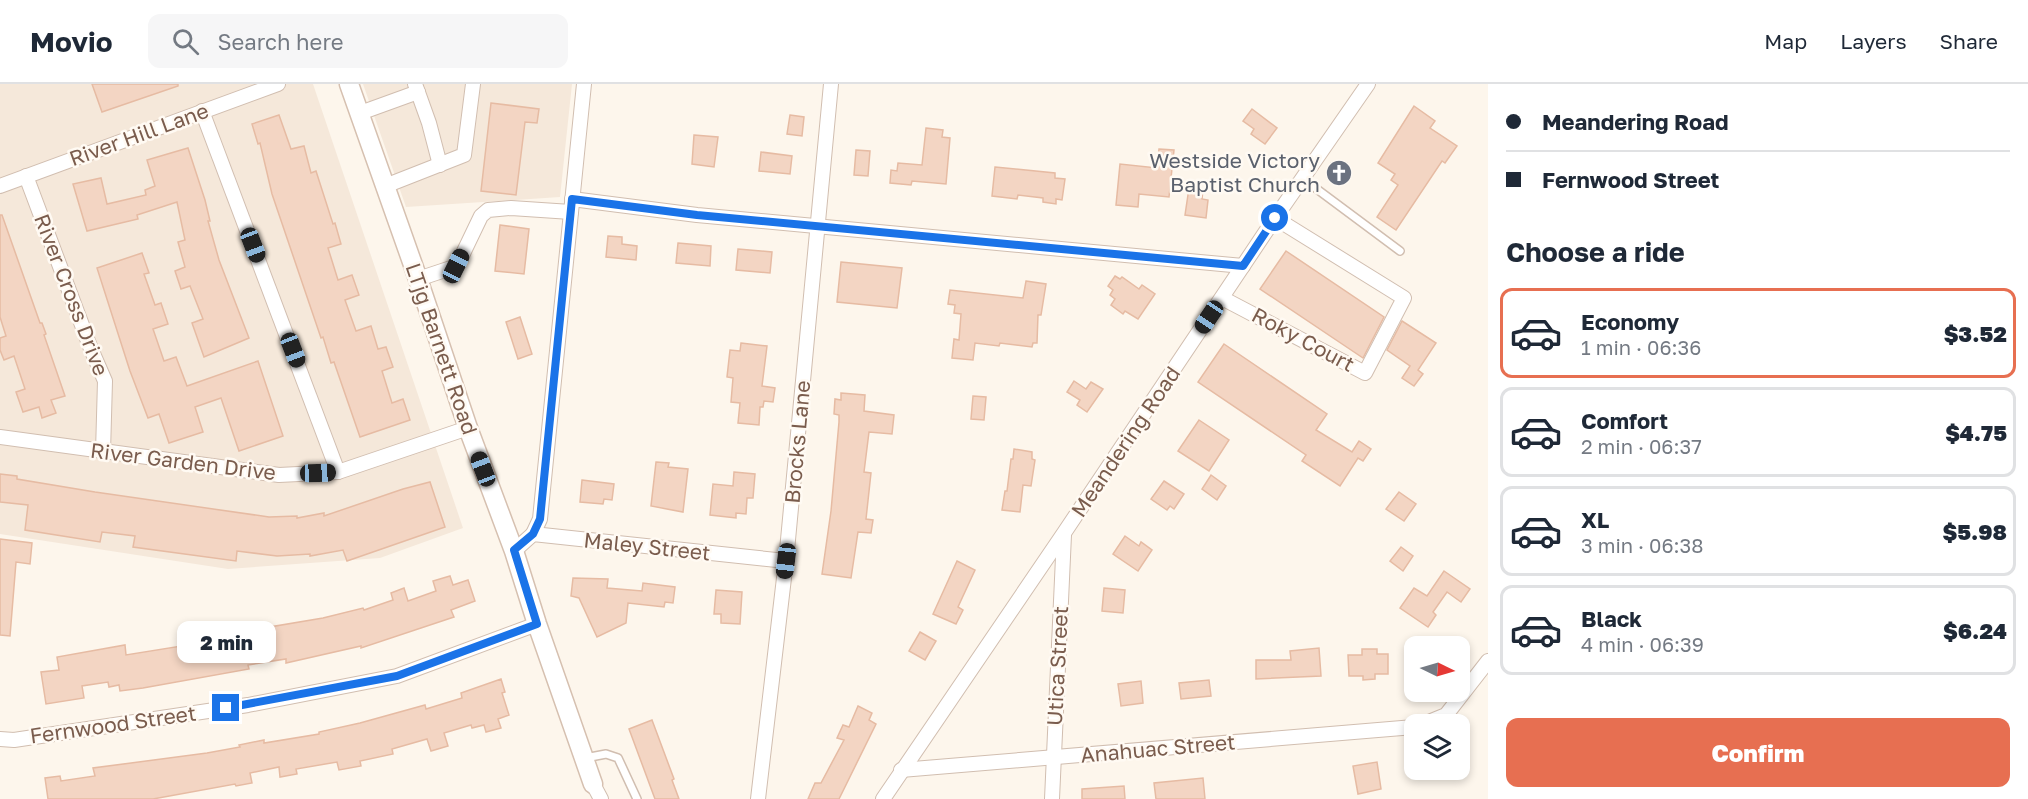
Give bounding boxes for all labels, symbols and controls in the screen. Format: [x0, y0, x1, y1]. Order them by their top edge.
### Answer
search box [148, 14, 568, 68]
text: Movio [30, 25, 112, 58]
icon: search [169, 25, 202, 58]
text: Search here [217, 28, 344, 55]
text: Map [1764, 28, 1807, 54]
text: Layers [1840, 28, 1907, 54]
text: Share [1940, 28, 1998, 54]
street label: River Hill Lane [65, 97, 212, 171]
text: Meandering Road [1542, 108, 1729, 135]
place label: Westside Victory Baptist Church [1149, 147, 1320, 197]
church icon: Westside Victory Baptist Church [1324, 158, 1354, 188]
text: Fernwood Street [1542, 166, 1719, 193]
route start [1261, 204, 1288, 231]
street label: River Cross Drive [29, 210, 115, 379]
car [238, 225, 268, 265]
text: Choose a ride [1506, 236, 1685, 268]
car [440, 246, 472, 286]
street label: LTjg Barnett Road [400, 260, 483, 438]
car [1191, 297, 1227, 337]
street label: Roky Court [1248, 301, 1359, 377]
icon: car [1509, 306, 1563, 360]
text: Economy [1581, 308, 1679, 335]
text: $3.52 [1944, 320, 2007, 347]
car [278, 330, 308, 370]
text: 1 min · 06:36 [1581, 335, 1701, 359]
street label: Meandering Road [1065, 361, 1185, 522]
street label: Brocks Lane [779, 379, 815, 505]
icon: car [1509, 405, 1563, 459]
text: Comfort [1581, 407, 1668, 434]
text: $4.75 [1945, 419, 2007, 446]
text: 2 min · 06:37 [1581, 434, 1702, 458]
street label: River Garden Drive [89, 437, 277, 485]
car [468, 449, 498, 489]
car [300, 463, 336, 483]
icon: car [1509, 504, 1563, 558]
text: XL [1581, 506, 1609, 533]
text: $5.98 [1942, 518, 2007, 545]
street label: Maley Street [582, 526, 712, 566]
text: 3 min · 06:38 [1581, 533, 1703, 557]
car [775, 542, 797, 580]
icon: car [1509, 603, 1563, 657]
street label: Utica Street [1041, 605, 1073, 727]
text: Black [1581, 605, 1642, 632]
text: $6.24 [1943, 617, 2007, 644]
callout: 2 min [176, 621, 276, 663]
text: 2 min [200, 630, 253, 654]
text: 4 min · 06:39 [1581, 632, 1704, 656]
north arrow [1404, 636, 1470, 702]
map controls [1404, 636, 1470, 780]
route end [212, 694, 239, 721]
street label: Fernwood Street [28, 699, 198, 749]
button: layers [1404, 714, 1470, 780]
button: Confirm [1506, 718, 2010, 787]
street label: Anahuac Street [1079, 728, 1236, 768]

